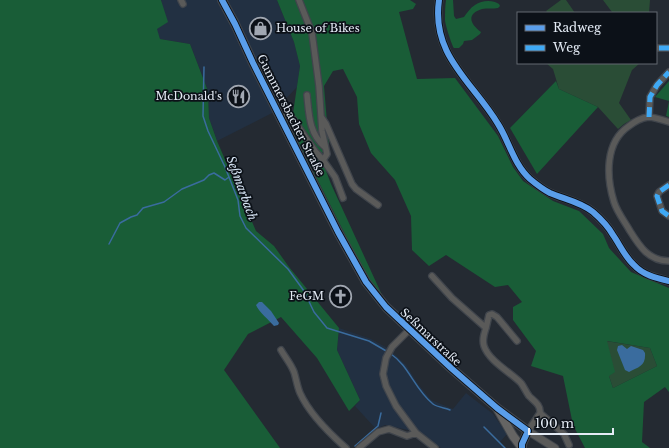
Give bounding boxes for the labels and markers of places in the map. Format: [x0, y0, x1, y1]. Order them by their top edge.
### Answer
shop icon: House of Bikes [247, 15, 273, 41]
place label: House of Bikes [276, 21, 360, 35]
restaurant icon: McDonald's [225, 83, 251, 109]
place label: McDonald's [156, 89, 222, 103]
church icon: FeGM [327, 283, 353, 309]
place label: FeGM [289, 289, 324, 303]

